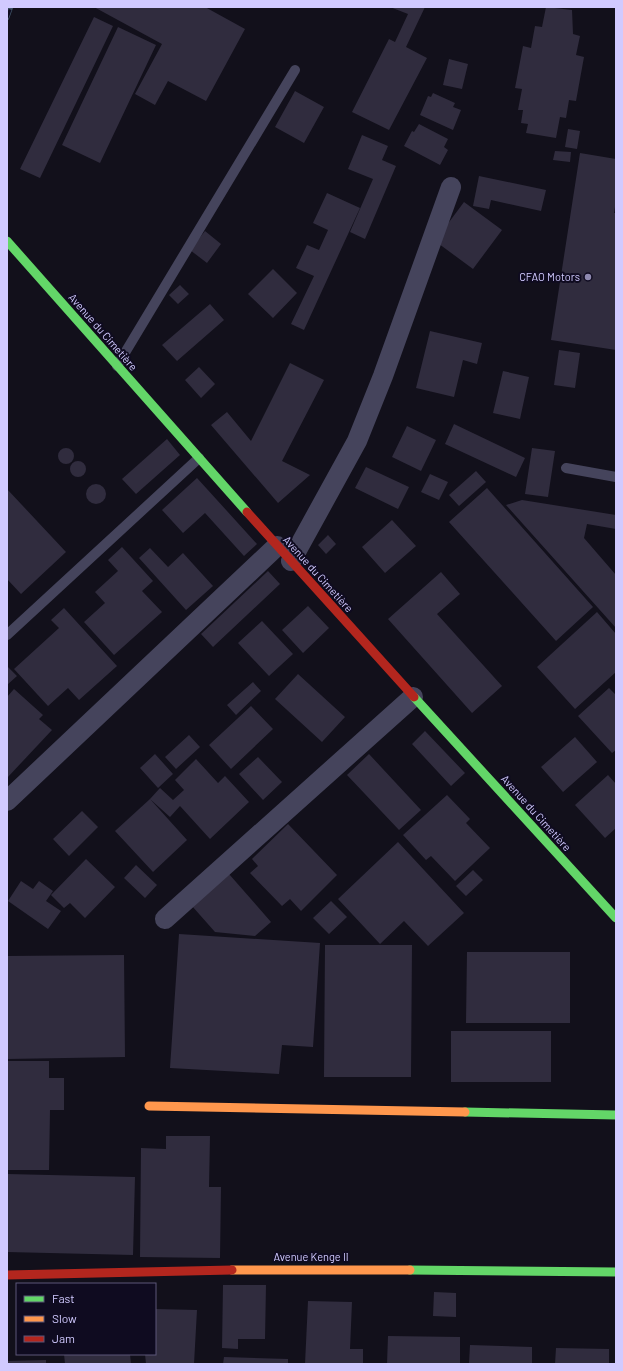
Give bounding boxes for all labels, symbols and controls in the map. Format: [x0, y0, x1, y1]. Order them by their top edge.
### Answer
place label: CFAO Motors [519, 270, 580, 283]
marker: CFAO Motors [583, 272, 593, 282]
street label: Avenue du Cimetière [66, 290, 141, 373]
street label: Avenue du Cimetière [281, 533, 356, 615]
street label: Avenue du Cimetière [499, 772, 574, 854]
street label: Avenue Kenge II [273, 1250, 349, 1263]
legend [16, 1283, 156, 1355]
text: Fast [52, 1291, 75, 1305]
text: Slow [52, 1311, 77, 1325]
text: Jam [52, 1331, 75, 1345]

